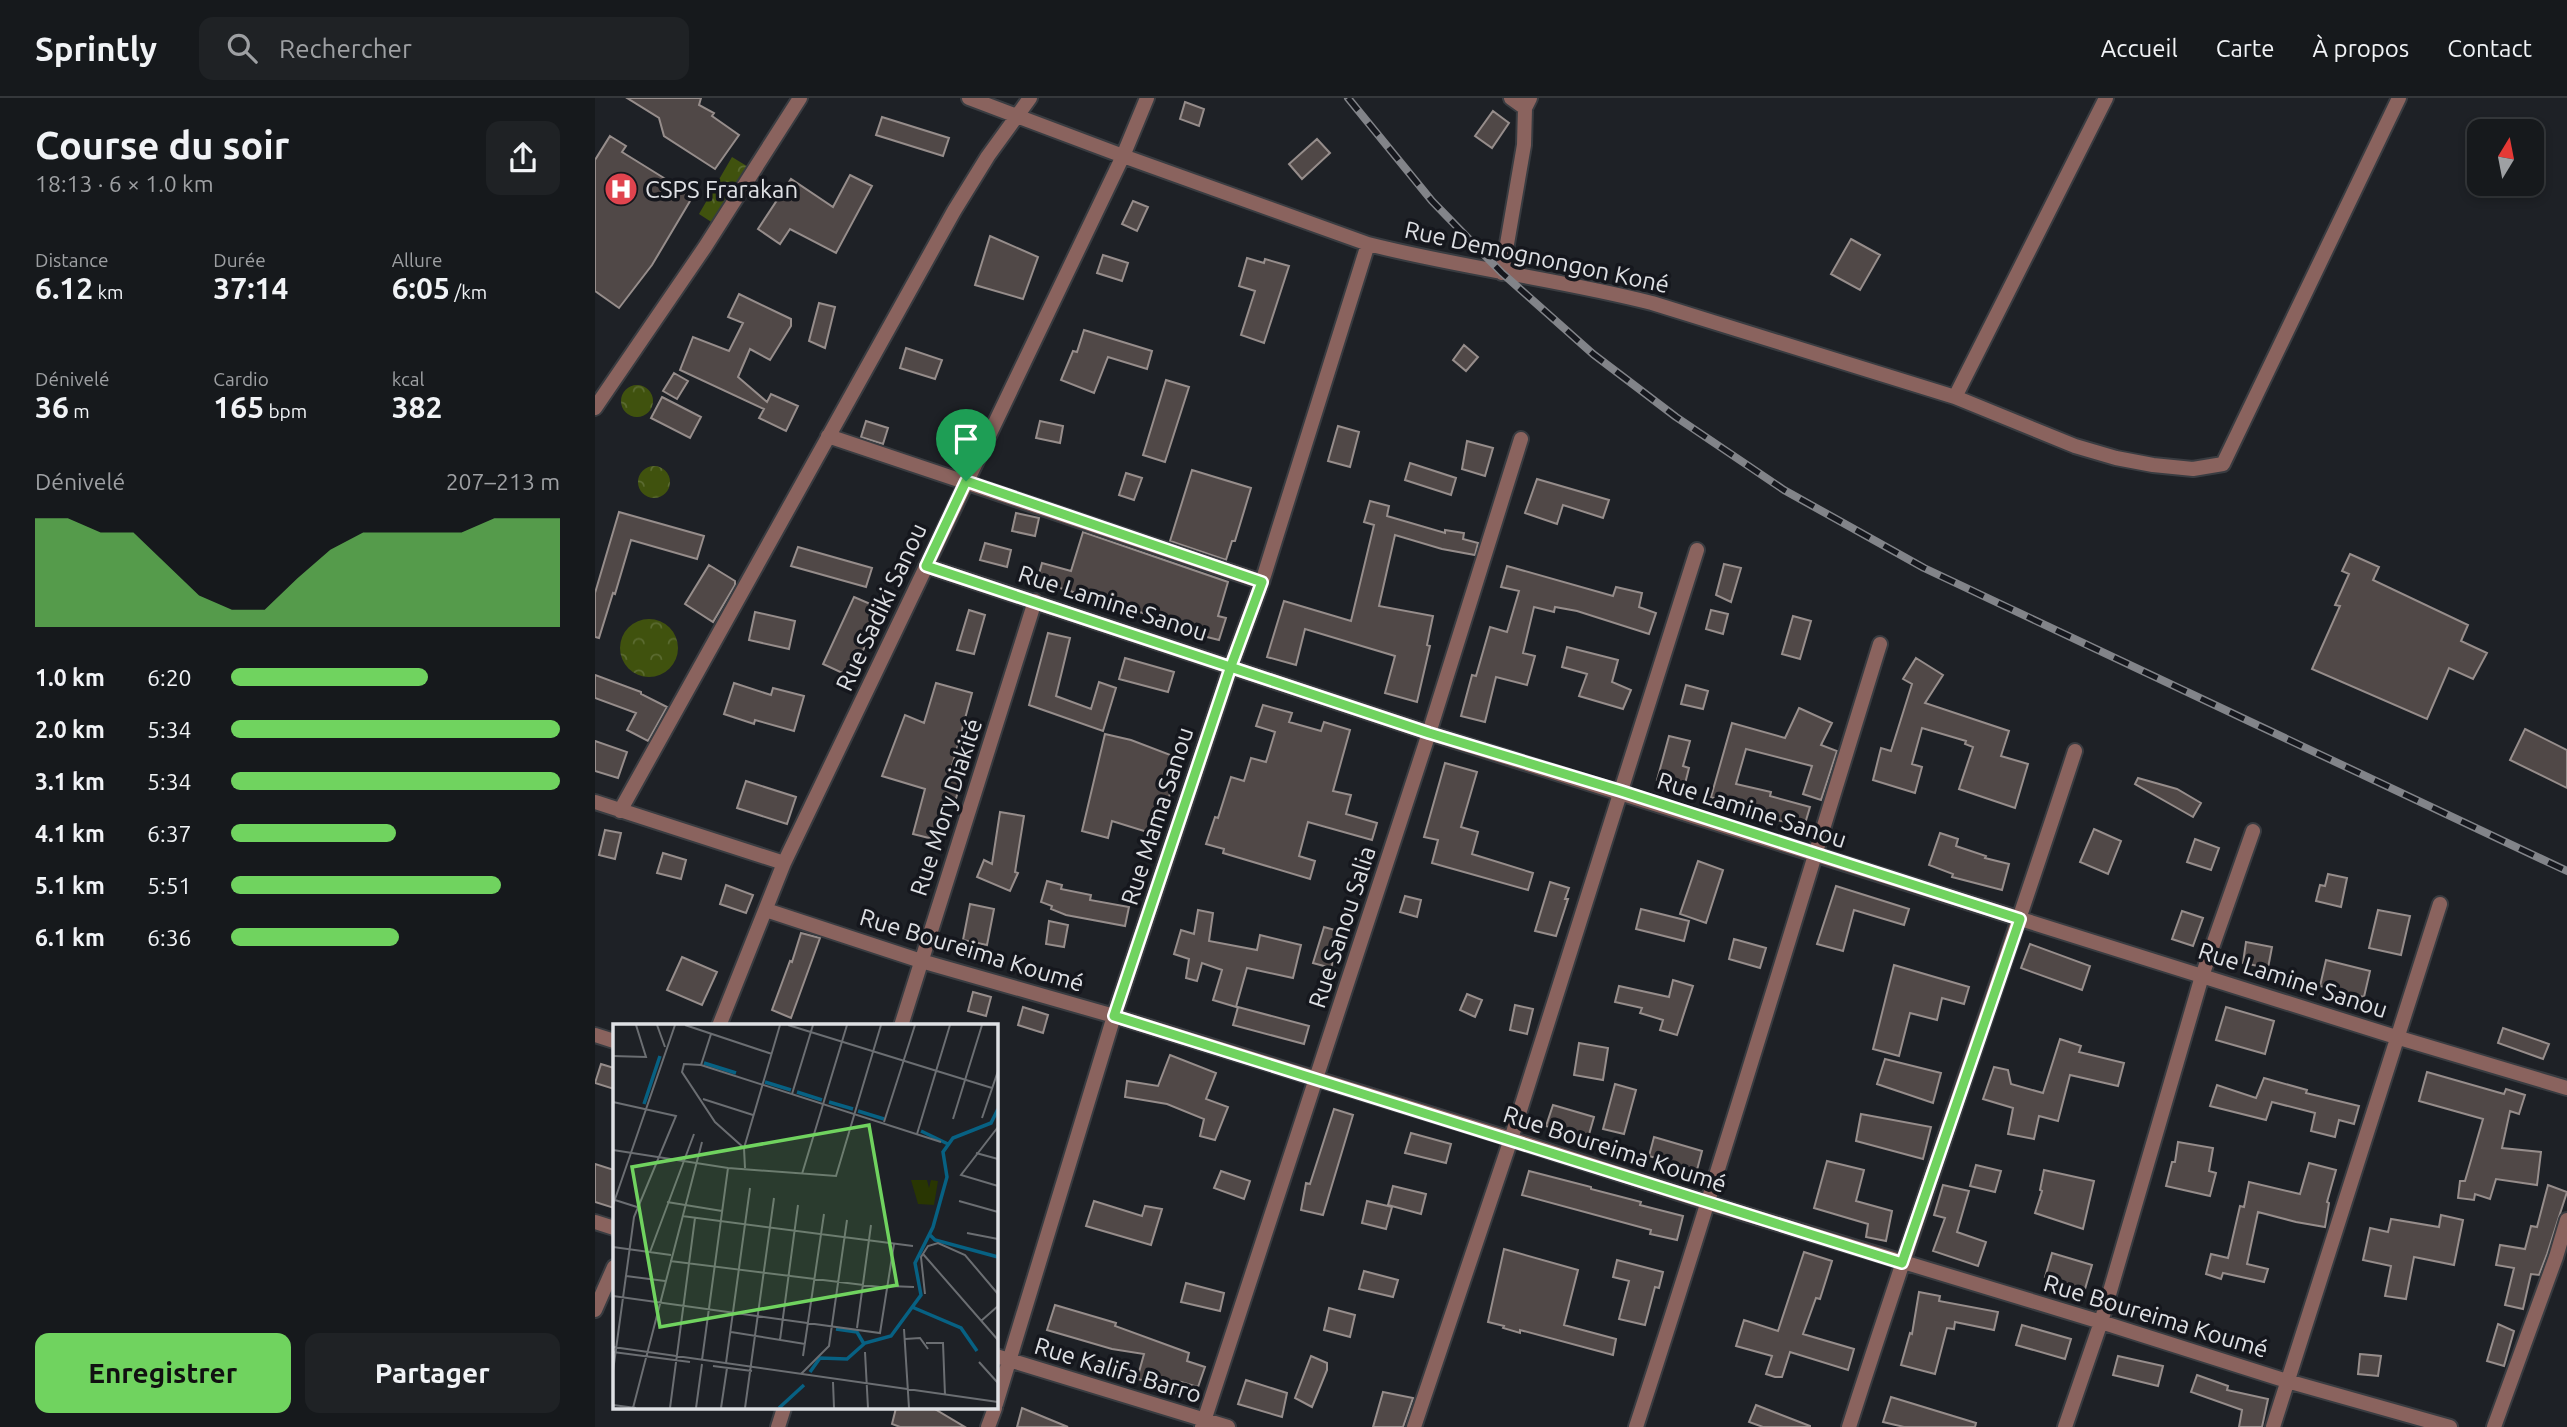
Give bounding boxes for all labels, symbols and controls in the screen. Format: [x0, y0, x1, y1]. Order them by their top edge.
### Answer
search box [199, 17, 689, 80]
icon: search [223, 29, 261, 67]
text: Sprintly [35, 30, 157, 67]
text: Rechercher [279, 34, 412, 63]
text: Accueil [2101, 35, 2178, 62]
text: Carte [2216, 35, 2275, 62]
text: À propos [2313, 35, 2409, 62]
text: Contact [2447, 35, 2532, 62]
north arrow [2467, 119, 2545, 196]
map controls [2467, 119, 2544, 196]
button: share [486, 121, 560, 195]
text: Course du soir [35, 124, 289, 166]
hospital icon: CSPS Frarakan [602, 170, 640, 208]
text: 18:13 · 6 × 1.0 km [35, 171, 214, 196]
place label: CSPS Frarakan [645, 176, 798, 203]
street label: Rue Demognongon Koné [1402, 216, 1672, 298]
text: Distance [35, 249, 109, 271]
text: Durée [213, 249, 266, 271]
text: Allure [392, 249, 442, 271]
text: 6.12 [35, 271, 93, 305]
text: 37:14 [213, 271, 288, 305]
text: 6:05 [392, 271, 450, 305]
text: km [93, 281, 123, 303]
text: /km [450, 281, 487, 303]
text: Dénivelé [35, 368, 110, 390]
text: Cardio [213, 368, 269, 390]
text: kcal [392, 368, 424, 390]
text: 36 [35, 390, 69, 424]
text: 165 [213, 390, 264, 424]
text: 382 [392, 390, 442, 424]
text: m [69, 400, 90, 422]
text: bpm [264, 400, 307, 422]
pin [936, 409, 996, 481]
icon: arrive [947, 420, 985, 458]
text: Dénivelé [35, 469, 125, 494]
text: 207–213 m [446, 469, 560, 494]
street label: Rue Sadiki Sanou [830, 519, 932, 695]
street label: Rue Lamine Sanou [1015, 560, 1211, 646]
text: 1.0 km [35, 665, 105, 690]
text: 6:20 [147, 665, 192, 690]
street label: Rue Mory Diakité [905, 715, 987, 899]
text: 2.0 km [35, 717, 105, 742]
text: 5:34 [147, 717, 192, 742]
street label: Rue Mama Sanou [1115, 724, 1199, 908]
street label: Rue Lamine Sanou [1654, 767, 1850, 853]
text: 3.1 km [35, 769, 105, 794]
text: 5:34 [147, 769, 192, 794]
text: 4.1 km [35, 821, 105, 846]
text: 6:37 [147, 821, 192, 846]
street label: Rue Sanou Salia [1303, 843, 1381, 1011]
text: 5.1 km [35, 873, 105, 898]
text: 5:51 [147, 873, 192, 898]
street label: Rue Boureima Koumé [857, 903, 1087, 997]
text: 6.1 km [35, 925, 105, 950]
text: 6:36 [147, 925, 192, 950]
street label: Rue Lamine Sanou [2195, 937, 2391, 1023]
inset map [613, 1024, 997, 1410]
street label: Rue Boureima Koumé [1500, 1100, 1730, 1198]
street label: Rue Boureima Koumé [2041, 1269, 2271, 1363]
street label: Rue Kalifa Barro [1031, 1332, 1205, 1408]
button: Enregistrer [35, 1333, 291, 1413]
button: Partager [305, 1333, 560, 1413]

